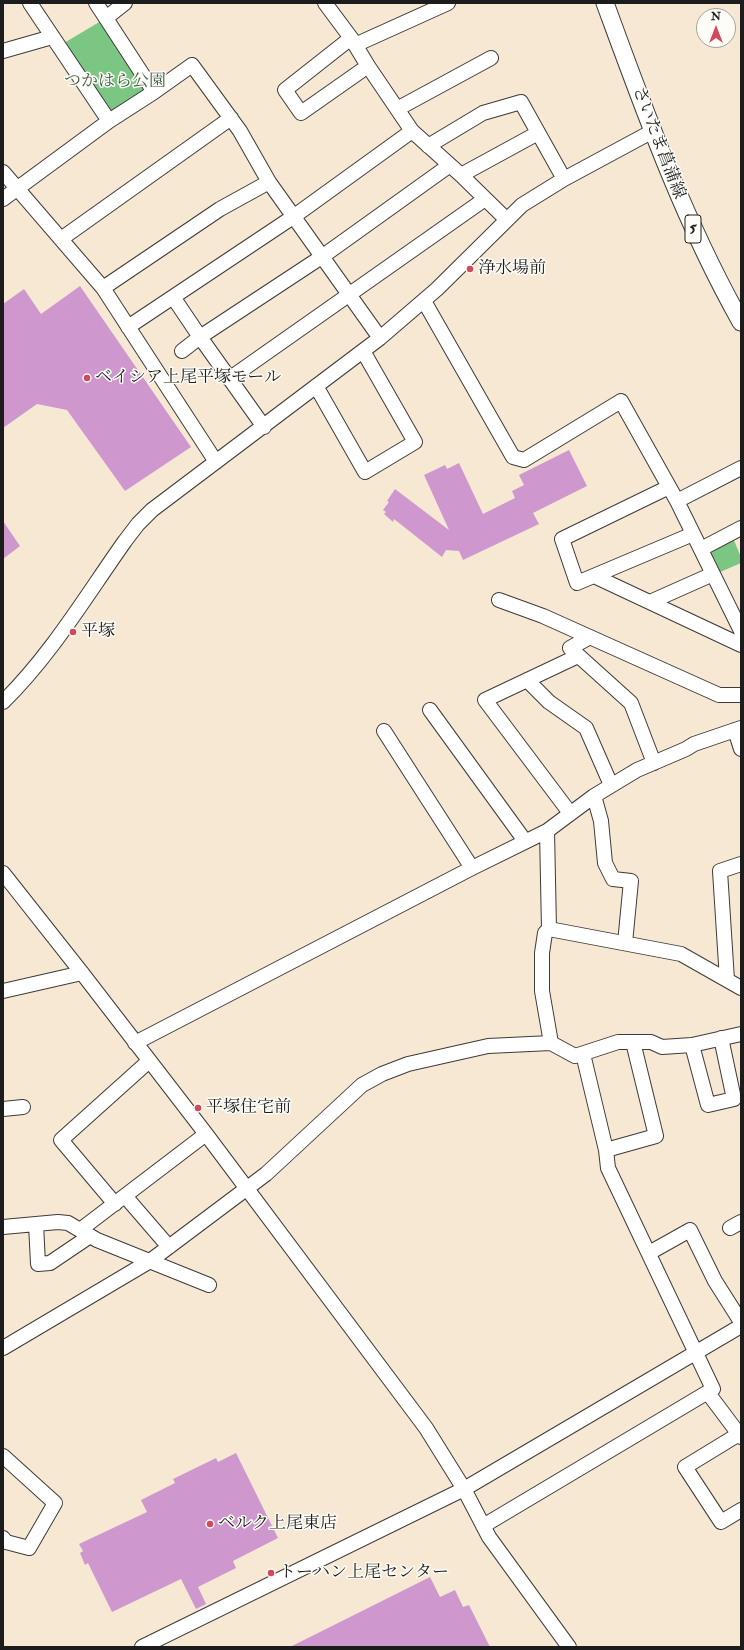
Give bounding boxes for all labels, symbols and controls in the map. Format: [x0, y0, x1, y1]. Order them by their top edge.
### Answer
north arrow [696, 8, 736, 48]
text: N [711, 10, 721, 23]
park label: つかはら公園 [64, 72, 166, 92]
street label: さいたま菖蒲線 [627, 84, 689, 202]
road number: 5 [685, 215, 701, 243]
place label: 浄水場前 [478, 259, 546, 279]
marker: 浄水場前 [465, 264, 475, 274]
place label: ベイシア上尾平塚モール [95, 368, 281, 388]
marker: ベイシア上尾平塚モール [82, 373, 92, 383]
place label: 平塚 [81, 622, 115, 642]
marker: 平塚 [68, 627, 78, 637]
place label: 平塚住宅前 [206, 1098, 291, 1118]
marker: 平塚住宅前 [193, 1103, 203, 1113]
place label: ベルク上尾東店 [218, 1514, 337, 1534]
marker: ベルク上尾東店 [205, 1519, 215, 1529]
place label: トーハン上尾センター [279, 1563, 449, 1583]
marker: トーハン上尾センター [266, 1568, 276, 1578]

